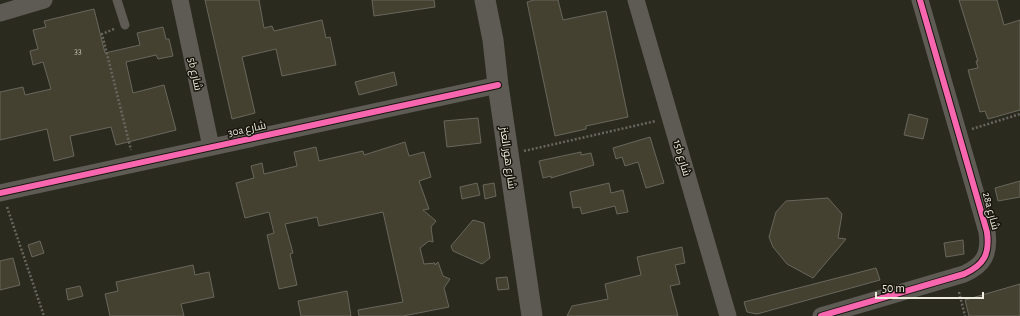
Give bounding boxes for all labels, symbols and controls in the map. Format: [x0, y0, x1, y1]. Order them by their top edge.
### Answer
house number: 33 [74, 47, 82, 56]
street label: 5b شارع [184, 57, 204, 92]
street label: 30a شارع [227, 120, 267, 140]
street label: شارع هور العنز [496, 125, 518, 190]
street label: 15b شارع [670, 139, 692, 178]
street label: 28a شارع [979, 191, 1001, 232]
scale bar [876, 274, 983, 300]
text: 50 m [882, 282, 905, 294]

